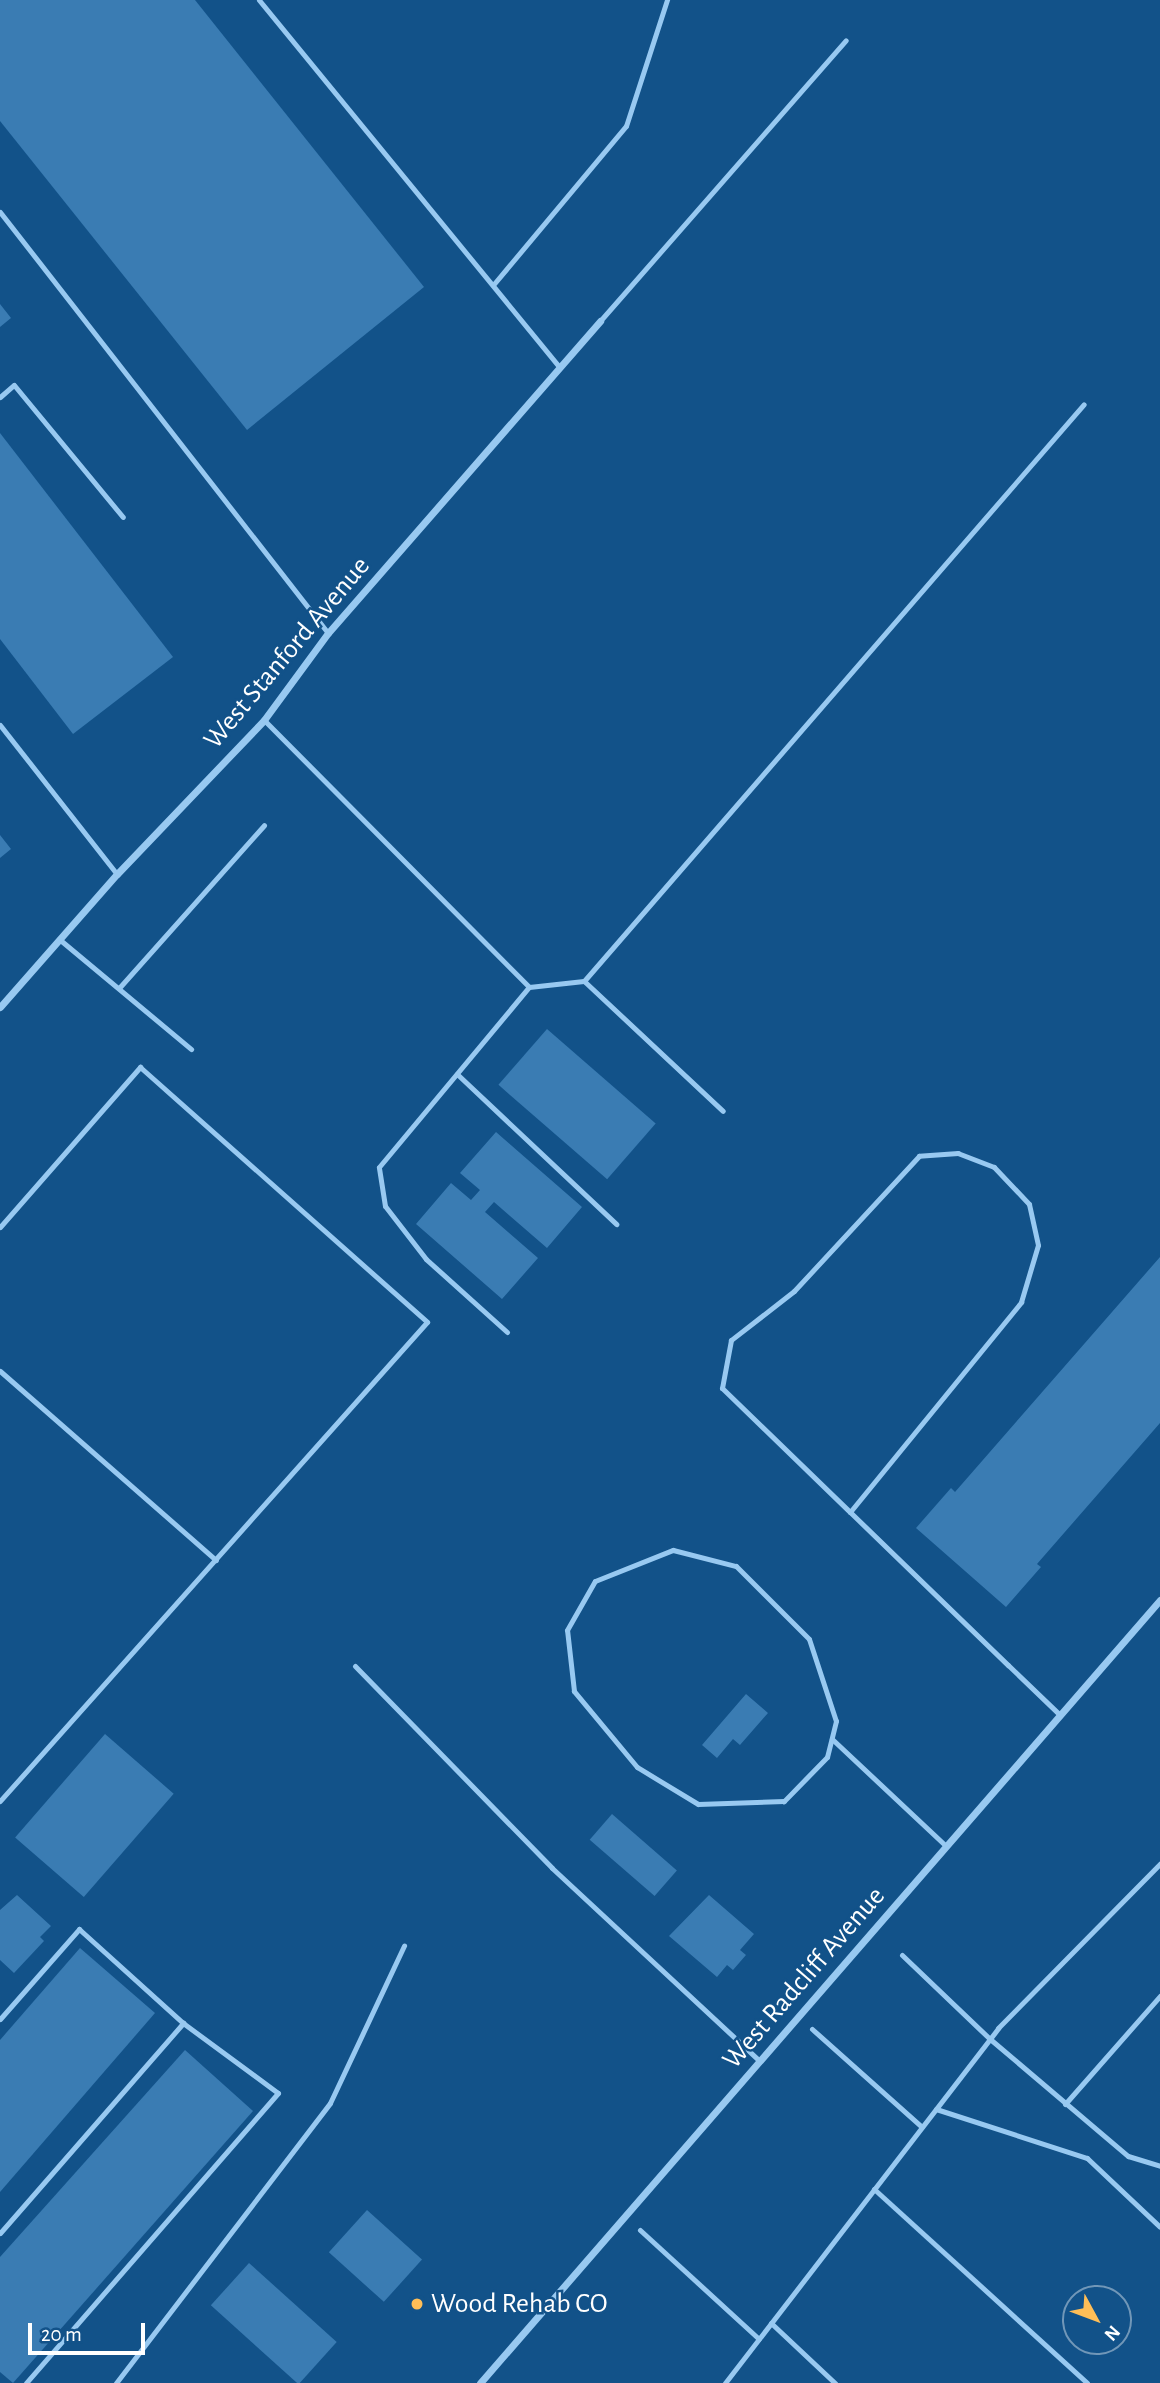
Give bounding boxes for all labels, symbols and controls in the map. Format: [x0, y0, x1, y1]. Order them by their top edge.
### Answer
street label: West Stanford Avenue [197, 550, 377, 756]
street label: West Radcliff Avenue [716, 1880, 892, 2076]
north arrow [1062, 2285, 1132, 2355]
place label: Wood Rehab CO [431, 2287, 608, 2321]
marker: Wood Rehab CO [409, 2296, 425, 2312]
scale bar [32, 2310, 149, 2354]
text: N [1100, 2322, 1123, 2344]
text: 20 m [41, 2324, 82, 2345]

